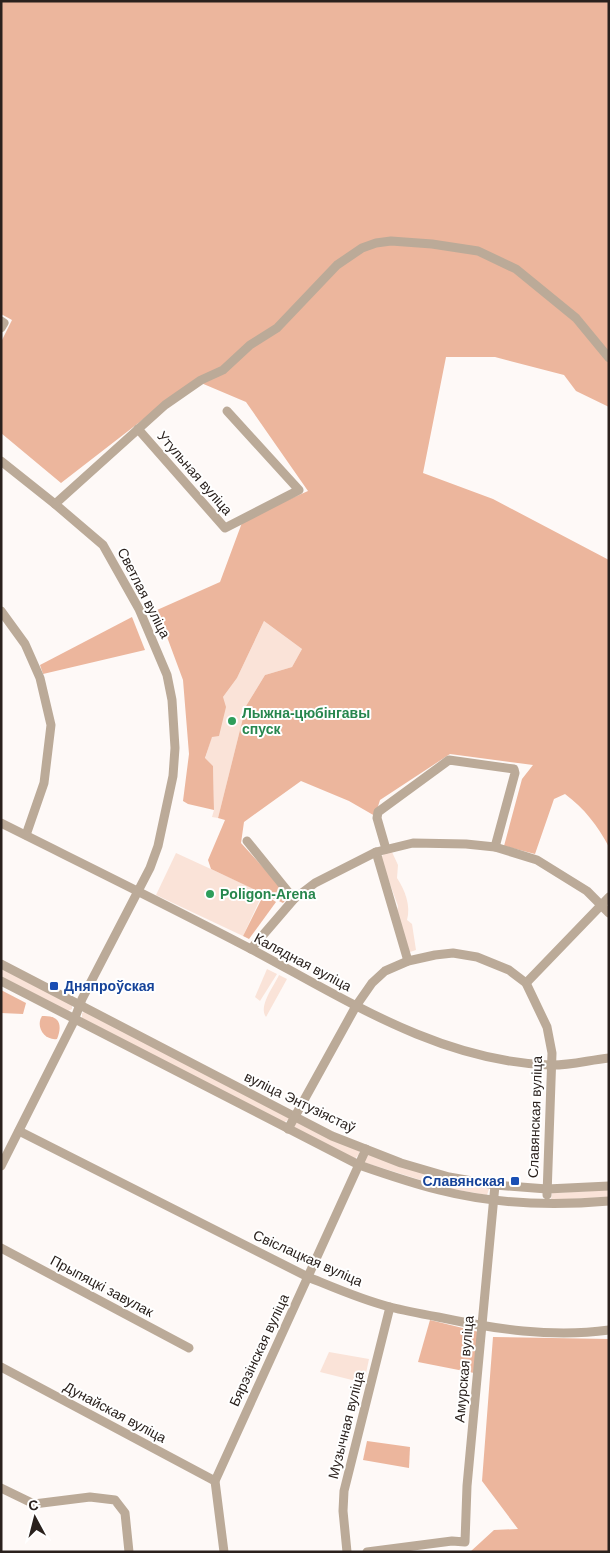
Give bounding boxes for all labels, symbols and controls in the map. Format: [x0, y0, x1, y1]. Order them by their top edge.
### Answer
street label: Утульная вуліца [154, 428, 236, 518]
street label: Светлая вуліца [114, 545, 174, 641]
place label: Лыжна-цюбінгавы спуск [242, 705, 370, 737]
marker: Лыжна-цюбінгавы спуск [226, 715, 238, 727]
place label: Poligon-Arena [220, 886, 316, 902]
marker: Poligon-Arena [204, 888, 216, 900]
street label: Калядная вуліца [252, 930, 355, 994]
place label: Дняпроўская [64, 978, 155, 994]
marker: Дняпроўская [48, 980, 60, 992]
street label: Славянская вуліца [525, 1055, 545, 1178]
street label: вуліца Энтузіястаў [242, 1068, 358, 1136]
place label: Славянская [422, 1173, 505, 1189]
marker: Славянская [509, 1175, 521, 1187]
street label: Свіслацкая вуліца [251, 1227, 365, 1289]
street label: Прыпяцкі завулак [48, 1252, 157, 1320]
street label: Бярэзінская вуліца [226, 1291, 292, 1409]
street label: Амурская вуліца [451, 1315, 477, 1423]
street label: Музычная вуліца [325, 1369, 367, 1481]
street label: Дунайская вуліца [61, 1378, 169, 1446]
north arrow [10, 1493, 60, 1543]
text: С [27, 1497, 39, 1514]

